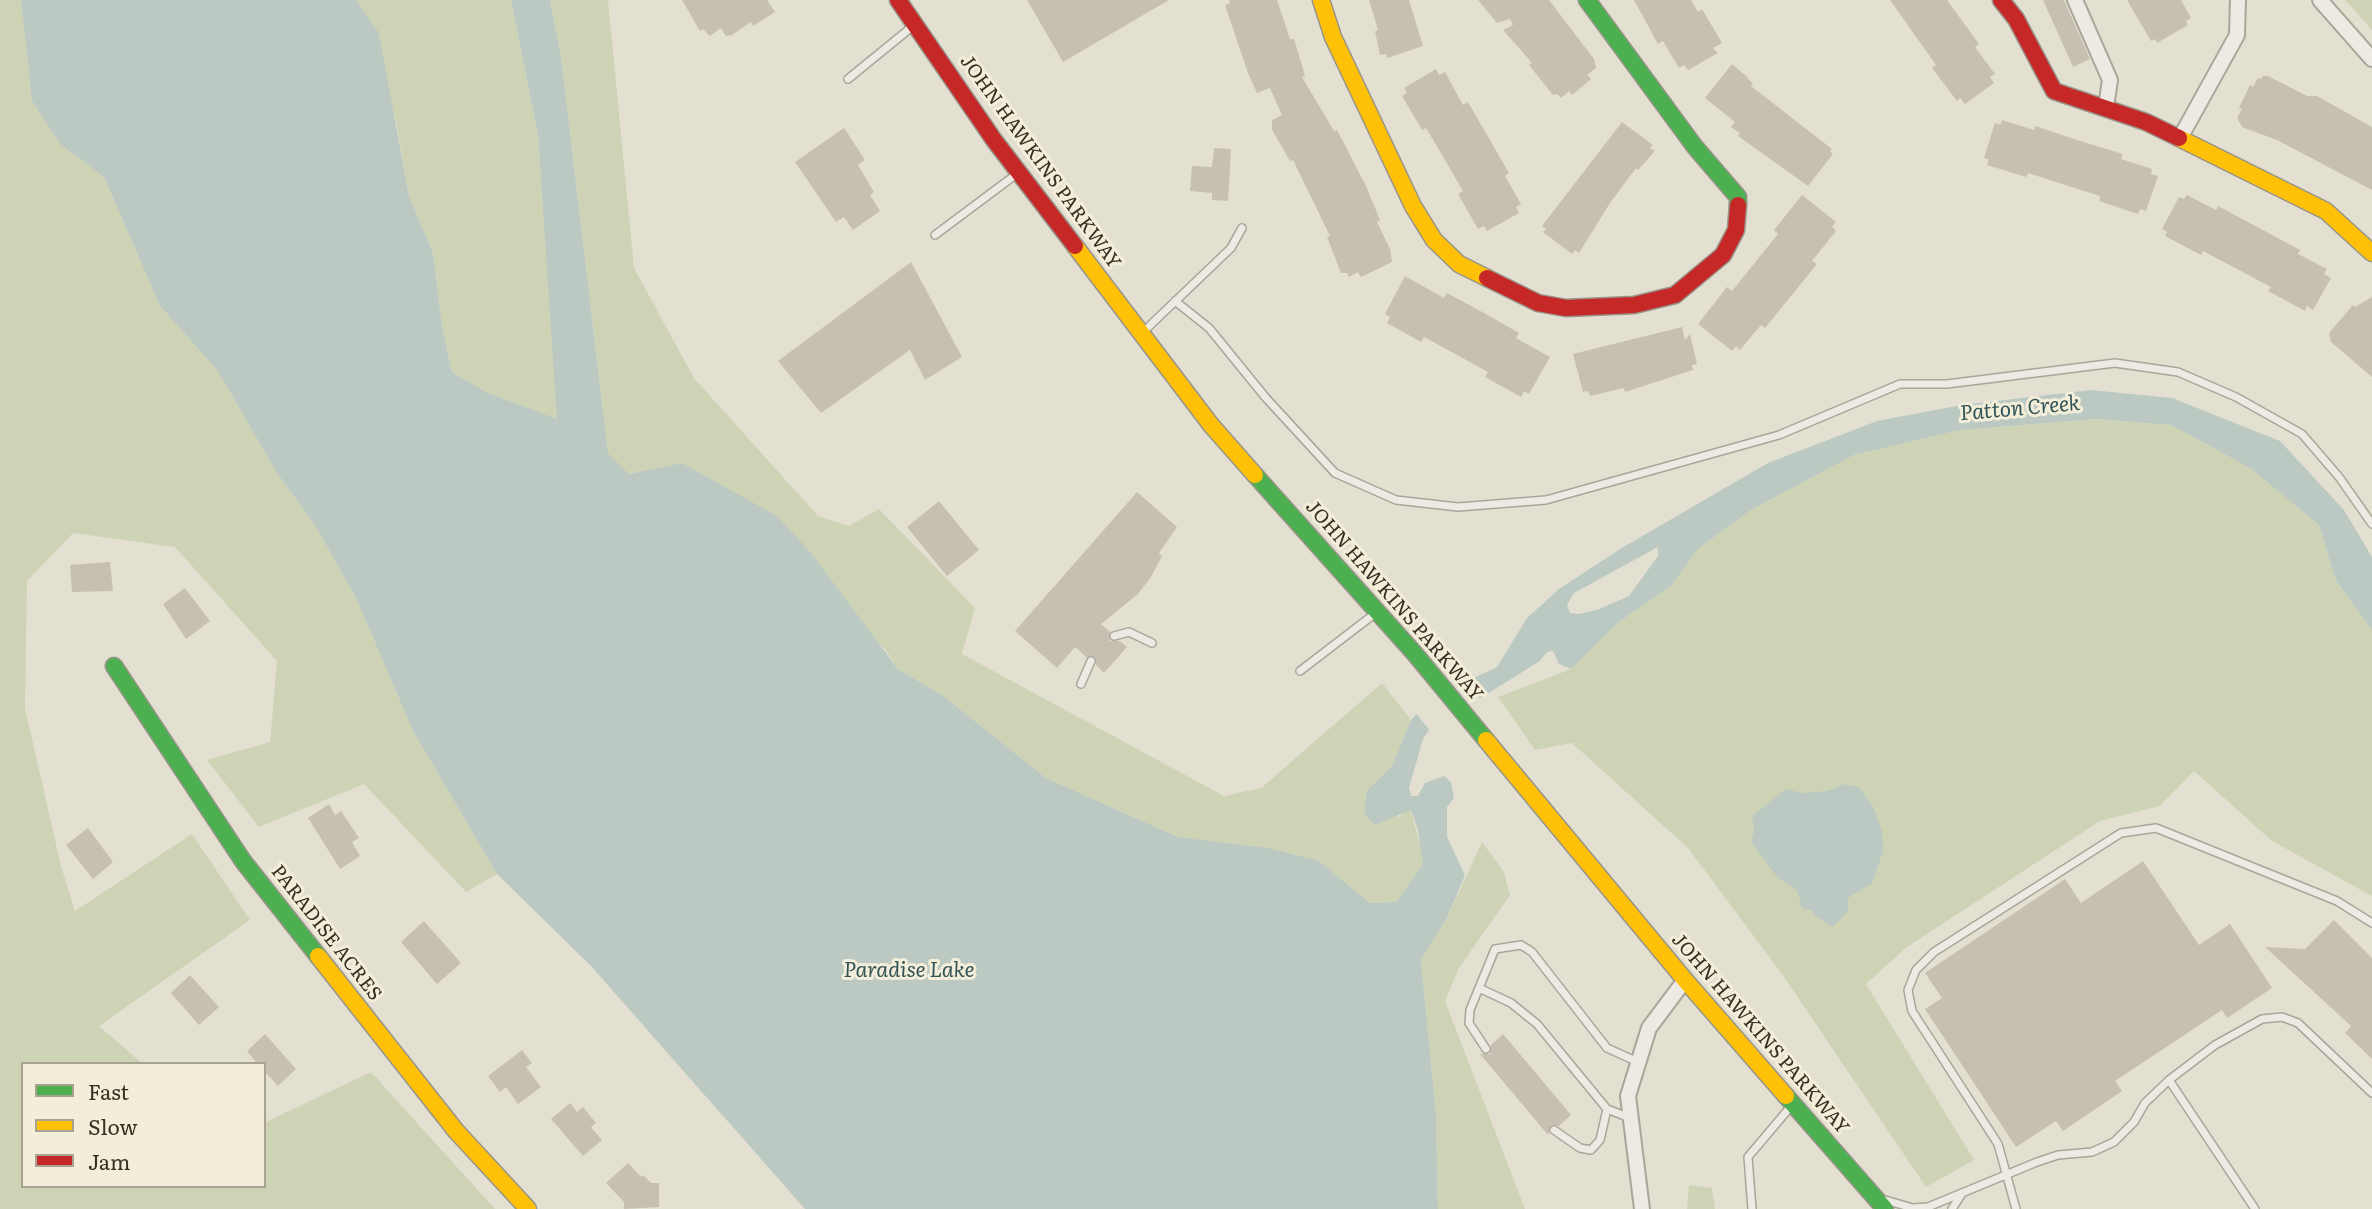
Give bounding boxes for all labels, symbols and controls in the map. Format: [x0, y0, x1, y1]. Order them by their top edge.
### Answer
street label: JOHN HAWKINS PARKWAY [955, 51, 1125, 273]
water label: Patton Creek [1959, 391, 2081, 427]
street label: JOHN HAWKINS PARKWAY [1300, 496, 1488, 706]
street label: PARADISE ACRES [266, 861, 386, 1005]
street label: JOHN HAWKINS PARKWAY [1666, 929, 1854, 1139]
water label: Paradise Lake [843, 958, 975, 984]
legend [21, 1062, 266, 1188]
text: Fast [88, 1075, 129, 1106]
text: Slow [88, 1110, 138, 1141]
text: Jam [88, 1145, 130, 1176]

